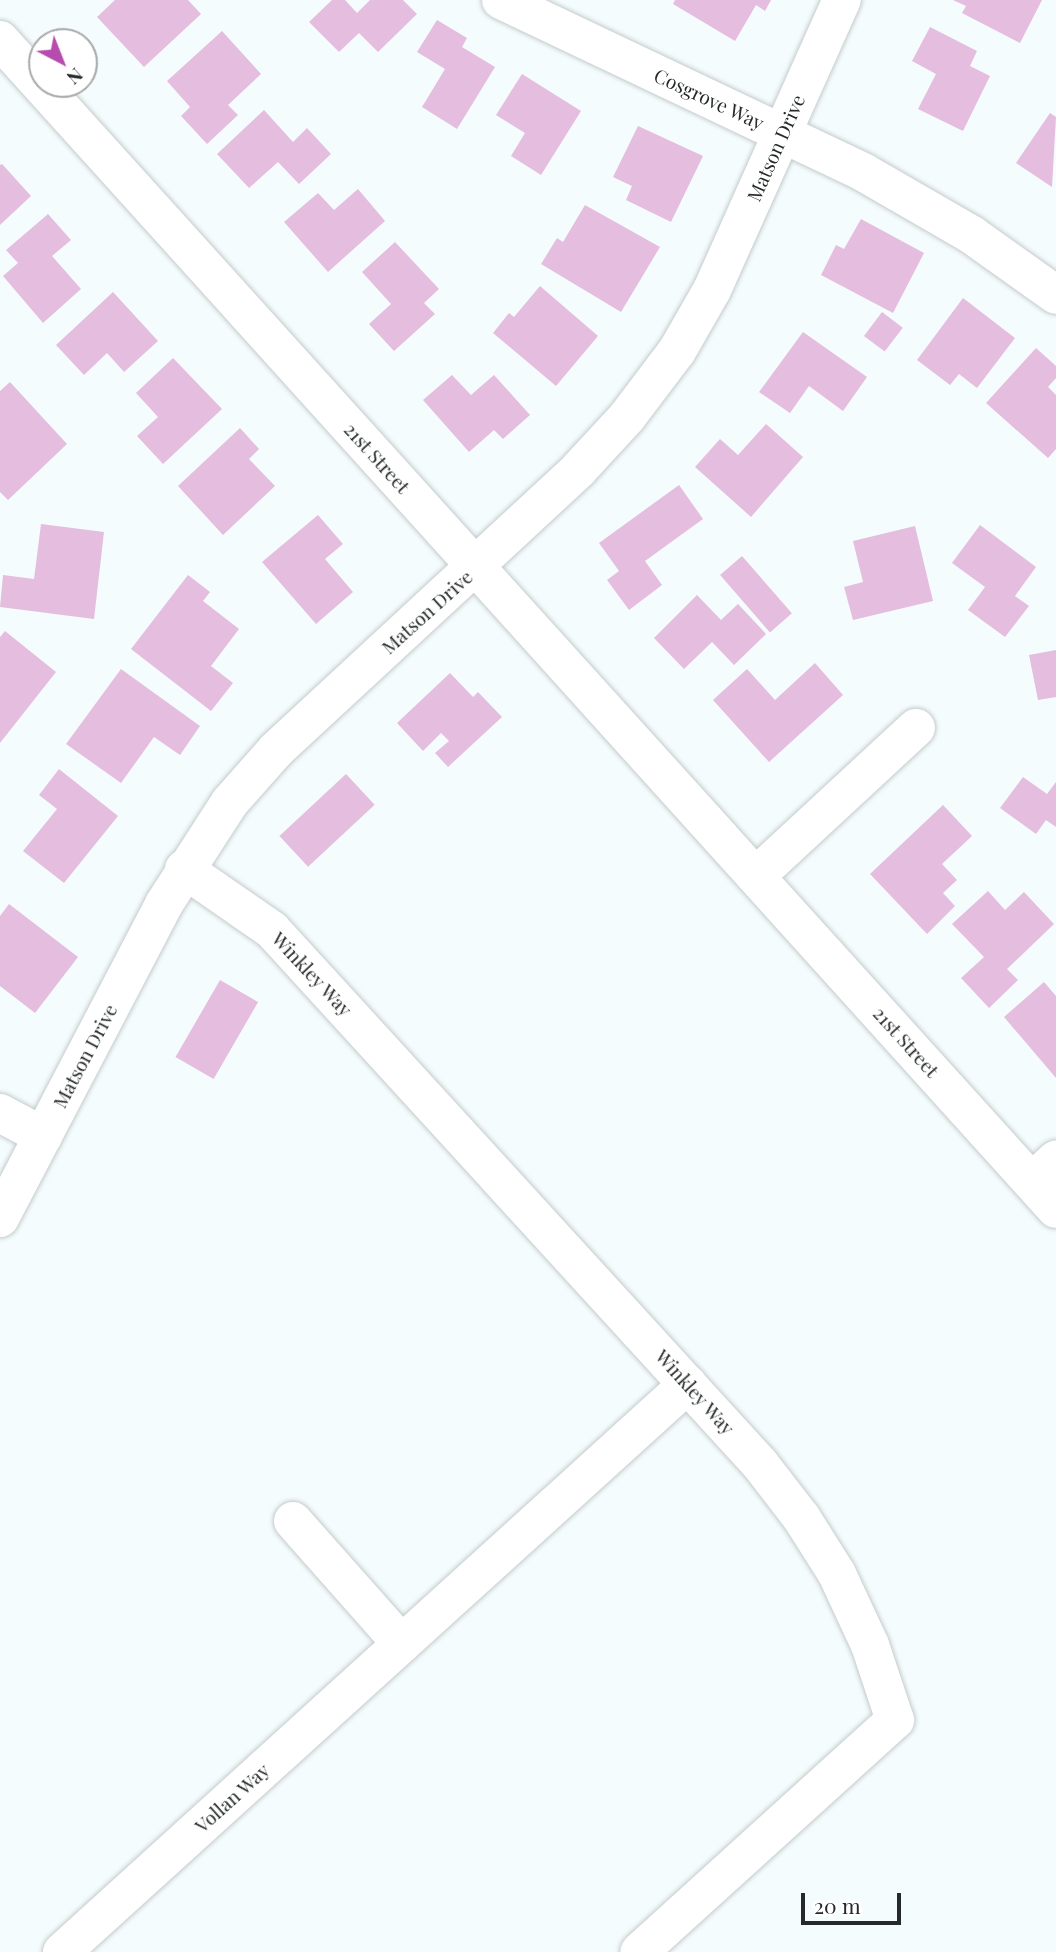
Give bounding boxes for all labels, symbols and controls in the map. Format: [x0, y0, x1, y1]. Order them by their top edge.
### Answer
north arrow [28, 28, 98, 98]
text: N [62, 63, 90, 91]
street label: Cosgrove Way [650, 64, 768, 134]
street label: Matson Drive [742, 91, 810, 205]
street label: 21st Street [339, 418, 415, 498]
street label: Matson Drive [377, 565, 477, 659]
street label: Winkley Way [267, 927, 357, 1021]
street label: Matson Drive [48, 1000, 122, 1112]
street label: 21st Street [868, 1002, 944, 1082]
street label: Winkley Way [651, 1344, 739, 1440]
street label: Vollan Way [190, 1759, 274, 1837]
scale bar [804, 1878, 904, 1922]
text: 20 m [814, 1891, 861, 1919]

